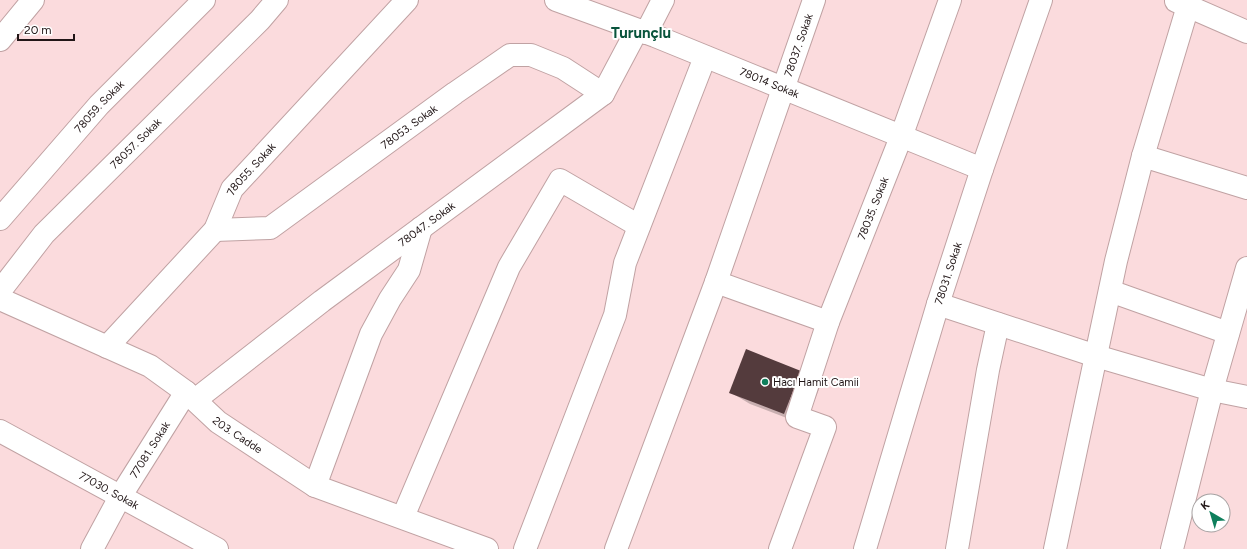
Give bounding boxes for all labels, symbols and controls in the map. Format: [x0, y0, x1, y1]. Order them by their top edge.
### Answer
street label: 78037. Sokak [782, 11, 816, 78]
scale bar [18, 16, 74, 42]
text: 20 m [24, 23, 52, 37]
district label: Turunçlu [611, 24, 671, 42]
street label: 78014 Sokak [738, 65, 802, 101]
street label: 78059. Sokak [72, 77, 127, 136]
street label: 78053. Sokak [379, 102, 440, 152]
street label: 78057. Sokak [108, 115, 165, 172]
street label: 78055. Sokak [224, 140, 279, 197]
street label: 78035. Sokak [855, 175, 892, 242]
street label: 78047. Sokak [396, 199, 458, 249]
street label: 78031. Sokak [932, 240, 965, 306]
place label: Hacı Hamit Camii [773, 376, 859, 389]
marker: Hacı Hamit Camii [760, 377, 770, 387]
street label: 203. Cadde [210, 414, 265, 456]
street label: 77081. Sokak [128, 419, 173, 481]
street label: 77030. Sokak [76, 469, 142, 513]
north arrow [1191, 493, 1231, 533]
text: K [1198, 498, 1213, 513]

